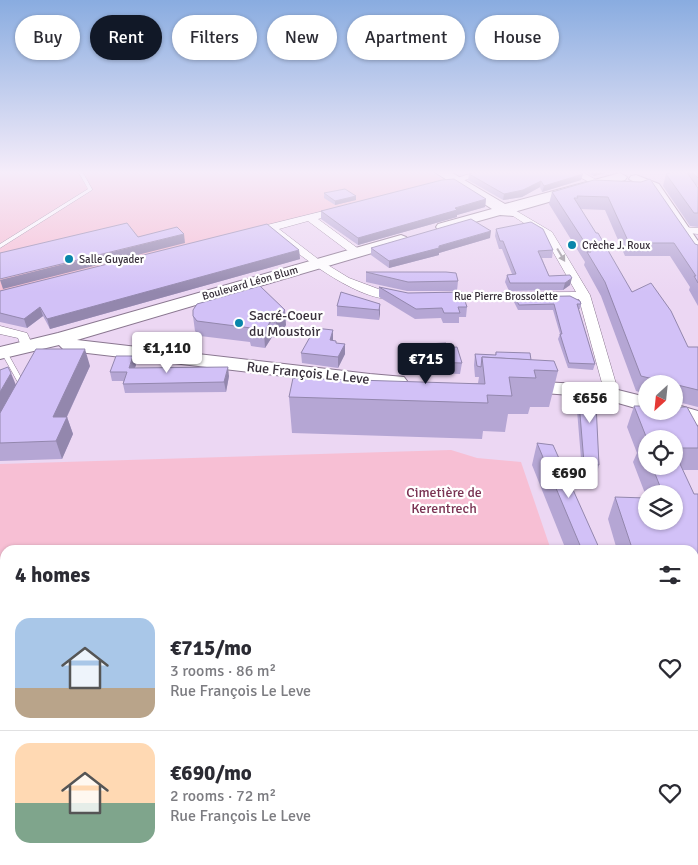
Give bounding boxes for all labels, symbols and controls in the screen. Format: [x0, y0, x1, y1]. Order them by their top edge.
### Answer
chip: Buy [15, 15, 80, 60]
chip: Rent [90, 15, 162, 60]
chip: Filters [172, 15, 257, 60]
chip: New [267, 15, 337, 60]
chip: Apartment [347, 15, 465, 60]
chip: House [475, 15, 559, 60]
marker: Crèche J. Roux [566, 239, 578, 251]
place label: Crèche J. Roux [582, 239, 650, 252]
one-way arrow [556, 249, 565, 262]
marker: Salle Guyader [63, 253, 75, 265]
place label: Salle Guyader [79, 253, 144, 266]
street label: Boulevard Léon Blum [200, 263, 300, 303]
street label: Rue Pierre Brossolette [454, 290, 558, 303]
place label: Sacré-Coeur du Moustoir [249, 307, 324, 340]
marker: Sacré-Coeur du Moustoir [233, 317, 245, 329]
pin: €1,110 [126, 332, 208, 374]
text: €1,110 [143, 338, 191, 358]
pin: €715 [396, 342, 456, 385]
text: €715 [409, 349, 443, 369]
street label: Rue François Le Leve [246, 358, 370, 388]
north arrow [638, 375, 682, 420]
map controls [638, 375, 683, 530]
pin: €656 [560, 382, 620, 424]
text: €656 [573, 388, 607, 408]
button: locate [638, 430, 683, 475]
pin: €690 [539, 456, 599, 499]
text: €690 [552, 463, 586, 483]
park label: Cimetière de Kerentrech [406, 484, 482, 517]
button: layers [638, 485, 683, 530]
icon: filters [656, 561, 684, 589]
text: 4 homes [15, 562, 90, 588]
text: €715/mo [170, 635, 252, 661]
icon: home [55, 638, 115, 698]
icon: heart [656, 654, 684, 682]
text: 3 rooms · 86 m² [170, 661, 276, 681]
text: Rue François Le Leve [170, 681, 311, 701]
text: €690/mo [170, 760, 252, 786]
icon: home [55, 763, 115, 823]
icon: heart [656, 779, 684, 807]
text: 2 rooms · 72 m² [170, 786, 276, 806]
text: Rue François Le Leve [170, 806, 311, 826]

